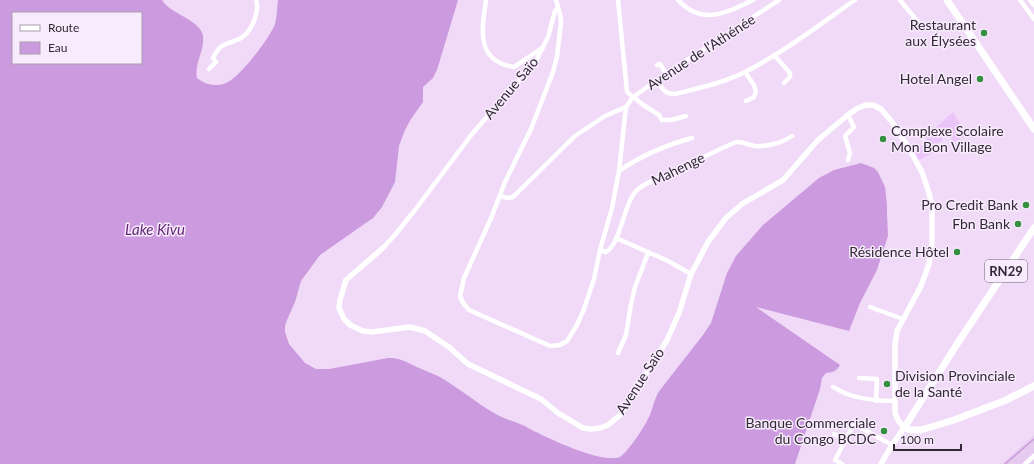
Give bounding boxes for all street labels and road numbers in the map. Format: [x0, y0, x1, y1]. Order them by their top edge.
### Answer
street label: Avenue de l'Athénée [643, 10, 758, 93]
street label: Avenue Saïo [480, 53, 541, 122]
street label: Mahenge [648, 148, 707, 189]
road number: RN29 [985, 260, 1027, 282]
street label: Avenue Saïo [612, 344, 667, 417]

